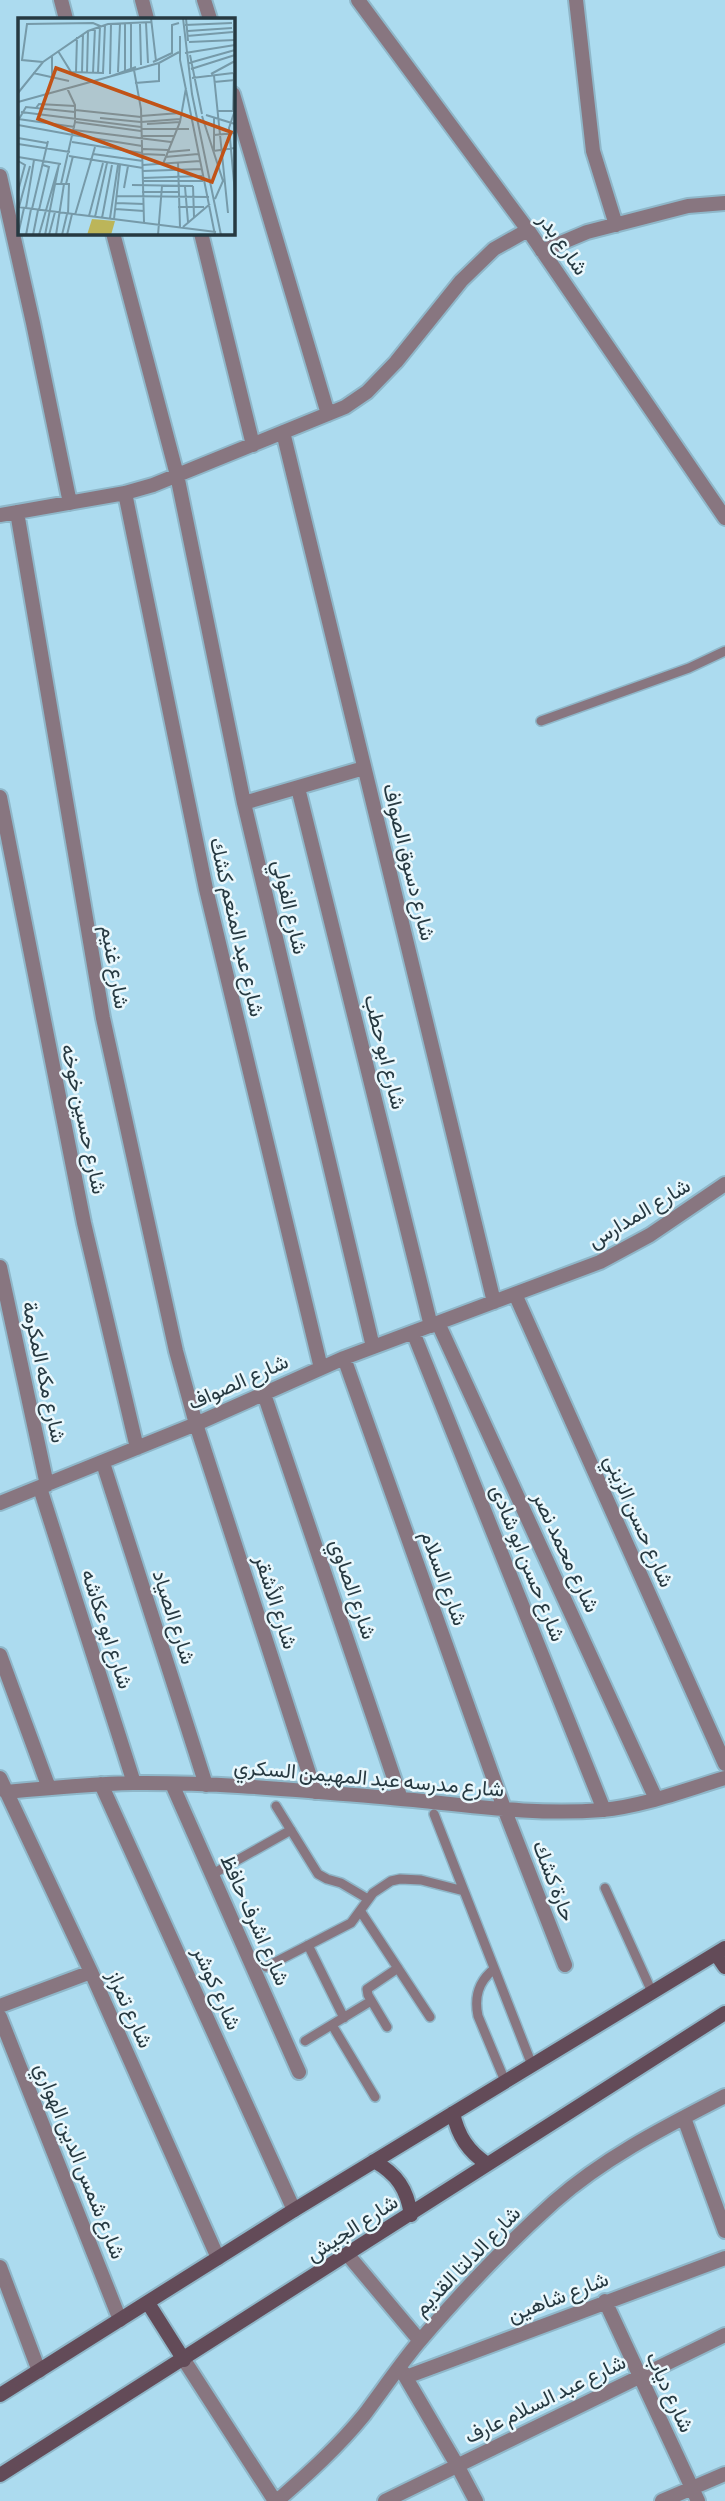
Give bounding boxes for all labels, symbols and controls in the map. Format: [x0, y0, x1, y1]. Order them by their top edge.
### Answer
inset map [18, 18, 234, 234]
street label: شارع بدر [531, 209, 591, 281]
street label: شارع دسوق الصواف [376, 781, 438, 944]
street label: شارع عبد المنعم كشك [203, 835, 267, 1020]
street label: شارع الفولي [263, 858, 311, 958]
street label: شارع غنيم [94, 924, 132, 1011]
street label: شارع ابو حطب [357, 993, 409, 1112]
street label: شارع حسين خوخه [54, 1042, 110, 1197]
street label: شارع المدارس [585, 1175, 696, 1255]
street label: شارع مكه المكرمة [15, 1299, 69, 1445]
street label: شارع الصواف [185, 1351, 293, 1417]
street label: شارع حسن الزيني [595, 1452, 677, 1593]
street label: شارع حسن ابو شادى [484, 1482, 569, 1646]
street label: شارع محمد نصر [525, 1488, 603, 1617]
street label: شارع السلام [414, 1528, 470, 1630]
street label: شارع الصاوي [320, 1536, 379, 1644]
street label: شارع الأشقر [247, 1551, 302, 1653]
street label: شارع ابو عكاشه [74, 1567, 136, 1692]
street label: شارع الصياد [146, 1567, 199, 1668]
street label: شارع مدرسه عبد المهيمن السكري [232, 1756, 505, 1807]
street label: حارة كشك [527, 1838, 578, 1925]
street label: شارع اشرف حافظ [214, 1852, 293, 1990]
street label: شارع كوشر [186, 1942, 244, 2034]
street label: شارع تمراز [100, 1966, 156, 2053]
street label: شارع شمس الدين الهواري [25, 2060, 128, 2264]
street label: شارع الجيش [303, 2191, 403, 2268]
street label: شارع الدلتا القديم [410, 2203, 527, 2322]
street label: شارع شاهين [505, 2269, 612, 2329]
street label: شارع دياب [639, 2349, 697, 2437]
street label: شارع عبد السلام عارف [461, 2351, 630, 2450]

